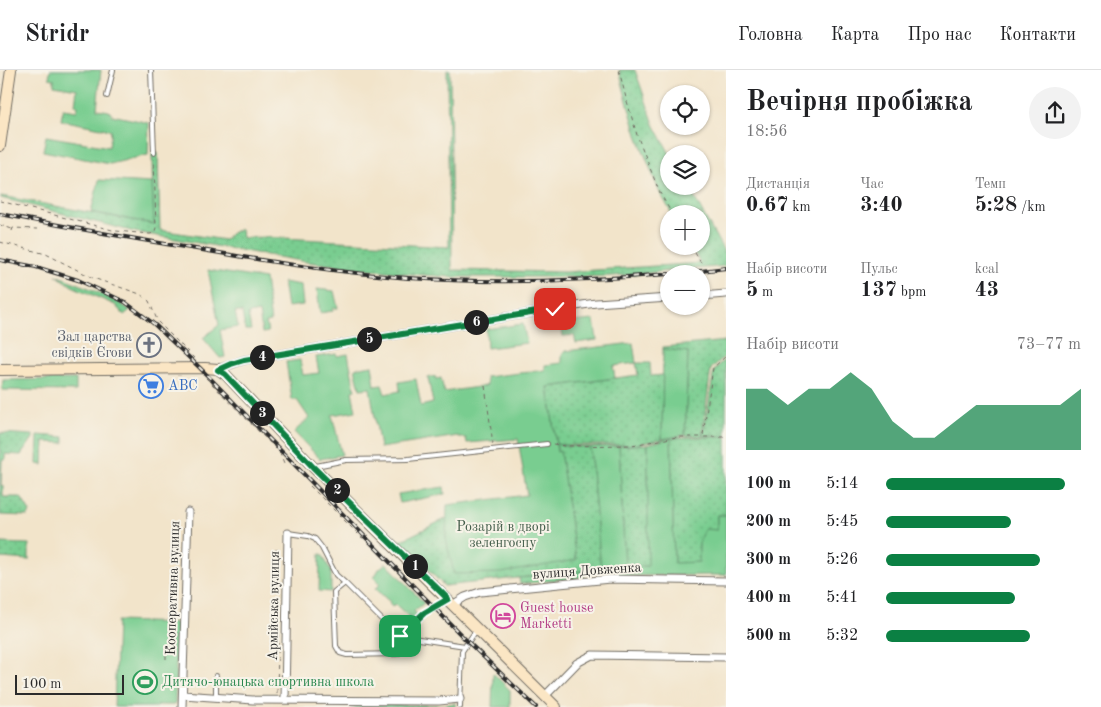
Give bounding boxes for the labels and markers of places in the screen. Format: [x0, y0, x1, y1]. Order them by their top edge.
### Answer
pin [534, 288, 576, 330]
pin: 6 [464, 310, 488, 334]
pin: 5 [356, 326, 382, 352]
place label: Зал царства свідків Єгови [52, 330, 132, 360]
church icon: Зал царства свідків Єгови [136, 332, 162, 358]
pin: 4 [250, 344, 274, 370]
supermarket icon: ABC [138, 373, 164, 399]
place label: ABC [168, 379, 198, 393]
pin: 3 [250, 400, 274, 426]
pin: 2 [324, 478, 350, 502]
pin: 1 [402, 554, 428, 578]
place label: Guest house Marketti [520, 601, 593, 631]
hotel icon: Guest house Marketti [490, 603, 516, 629]
pin [379, 615, 421, 657]
sports icon: Дитячо-юнацька спортивна школа [132, 669, 158, 695]
place label: Дитячо-юнацька спортивна школа [162, 675, 374, 689]

